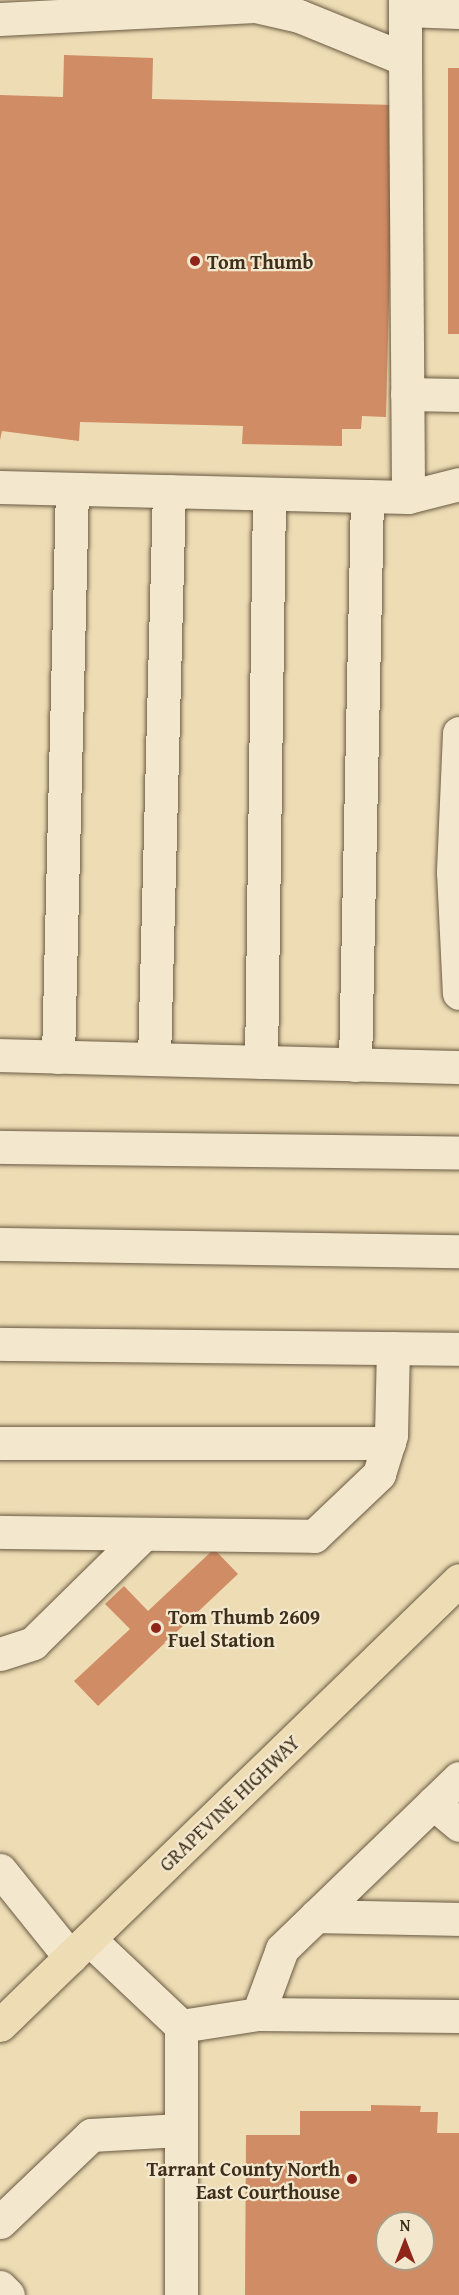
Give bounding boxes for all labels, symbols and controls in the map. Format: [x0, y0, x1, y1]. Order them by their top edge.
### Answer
place label: Tom Thumb [207, 249, 313, 273]
marker: Tom Thumb [188, 254, 202, 268]
place label: Tom Thumb 2609 Fuel Station [168, 1604, 320, 1651]
marker: Tom Thumb 2609 Fuel Station [149, 1621, 163, 1635]
street label: GRAPEVINE HIGHWAY [154, 1730, 304, 1876]
place label: Tarrant County North East Courthouse [146, 2156, 340, 2203]
marker: Tarrant County North East Courthouse [345, 2172, 359, 2186]
north arrow [375, 2211, 435, 2271]
text: N [400, 2213, 410, 2237]

